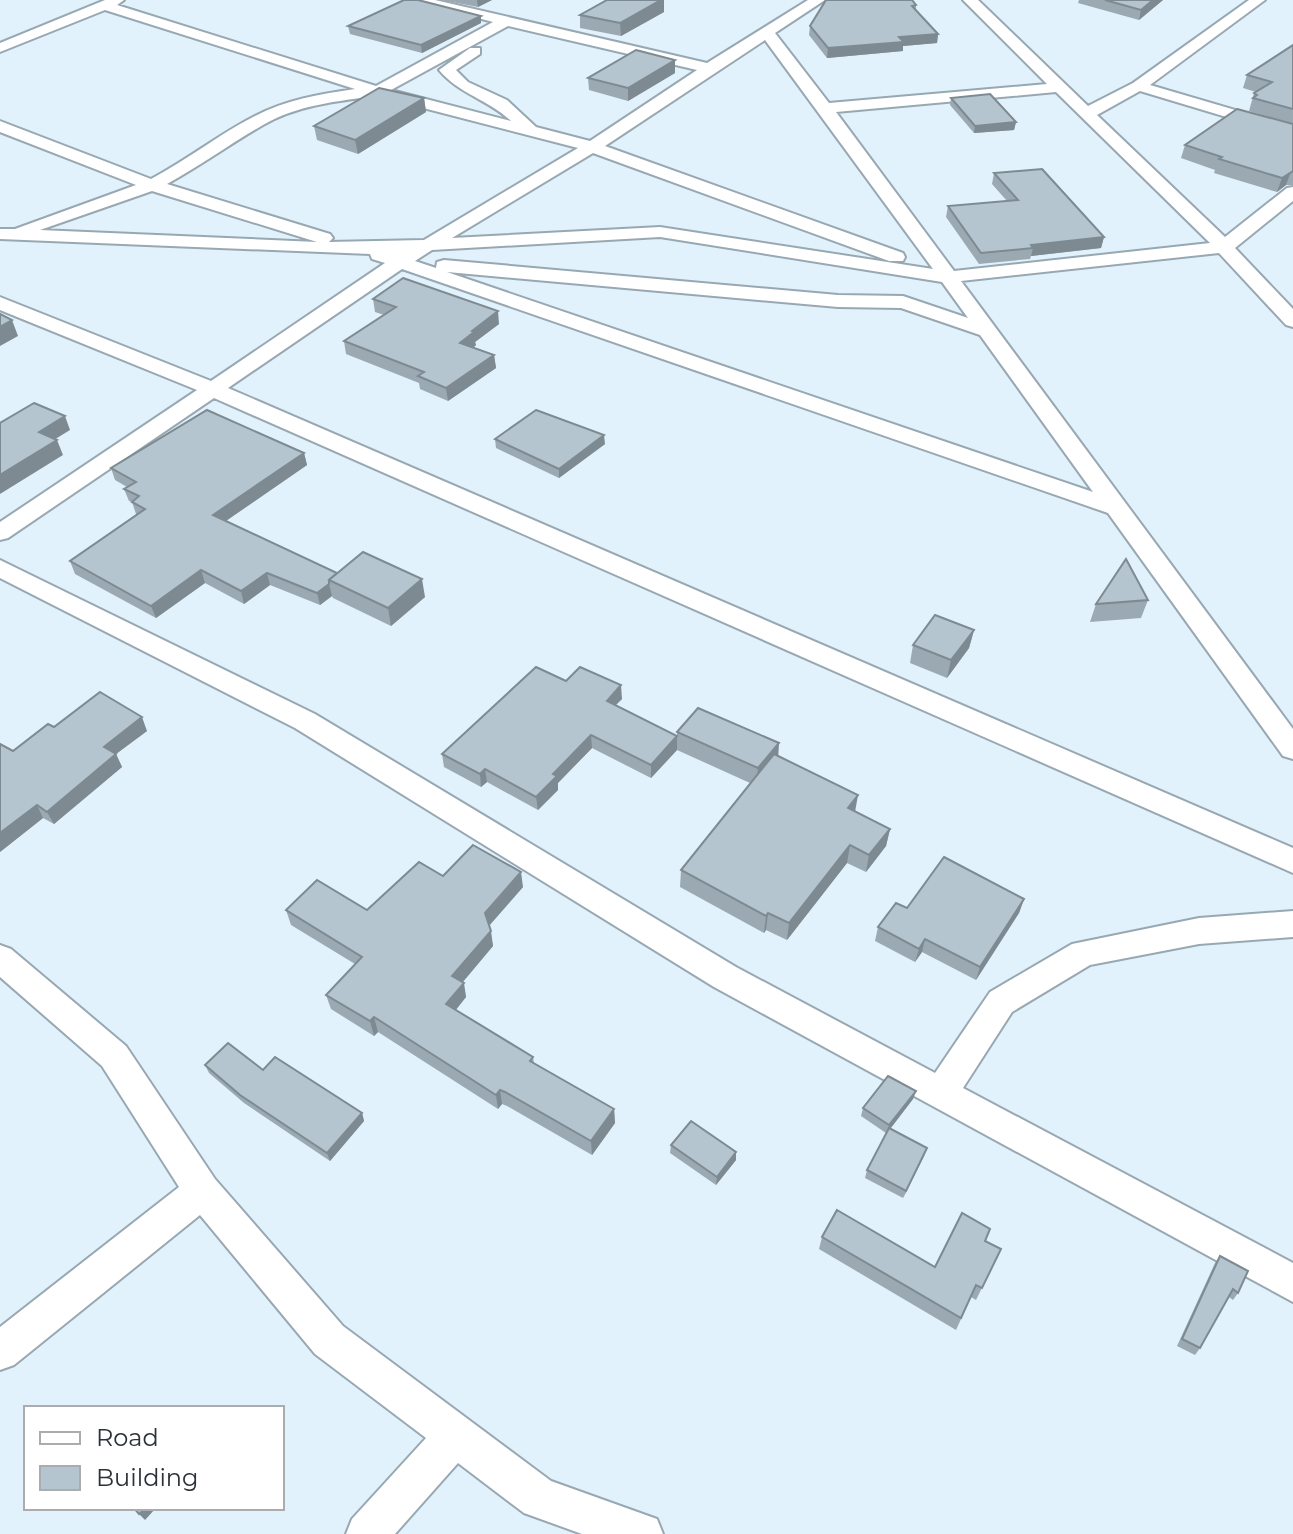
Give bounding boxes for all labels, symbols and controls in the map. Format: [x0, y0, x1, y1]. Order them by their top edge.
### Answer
legend [24, 1406, 284, 1510]
text: Road [96, 1423, 159, 1452]
text: Building [96, 1463, 199, 1492]

